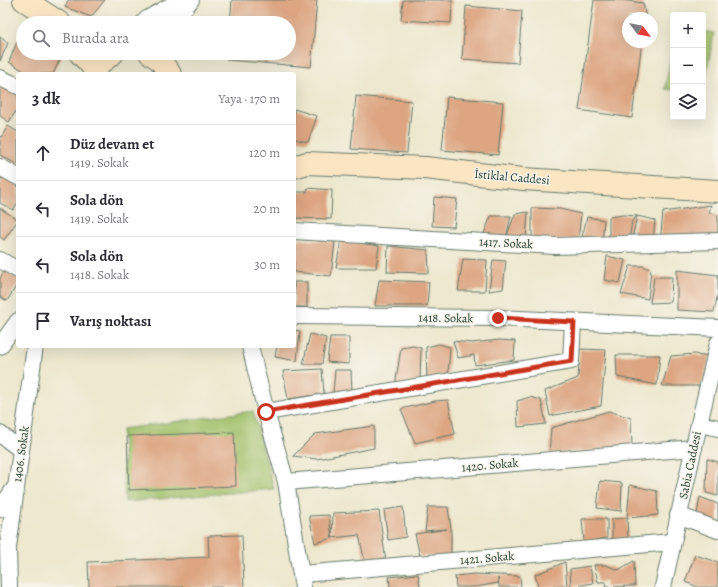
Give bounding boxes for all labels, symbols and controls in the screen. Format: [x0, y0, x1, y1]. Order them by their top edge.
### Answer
north arrow [622, 12, 658, 48]
map controls [670, 12, 706, 120]
button: + [670, 12, 706, 48]
search box [16, 16, 296, 60]
icon: search [30, 27, 52, 49]
text: Burada ara [62, 28, 129, 48]
button: − [670, 48, 706, 84]
button: layers [670, 84, 706, 120]
text: 3 dk [32, 87, 60, 110]
text: Yaya · 170 m [218, 90, 280, 107]
text: Düz devam et [70, 134, 154, 154]
icon: ahead [32, 142, 54, 164]
text: 120 m [249, 144, 280, 161]
text: 1419. Sokak [70, 154, 129, 171]
street label: İstiklal Caddesi [474, 166, 550, 188]
text: Sola dön [70, 190, 123, 210]
icon: left [32, 198, 54, 220]
text: 20 m [254, 200, 280, 217]
text: 1419. Sokak [70, 210, 129, 227]
street label: 1417. Sokak [479, 234, 533, 252]
text: Sola dön [70, 246, 123, 266]
icon: left [32, 254, 54, 276]
text: 30 m [254, 256, 280, 273]
text: 1418. Sokak [70, 266, 129, 283]
route end [489, 309, 507, 327]
icon: arrive [32, 310, 54, 332]
street label: 1418. Sokak [419, 310, 473, 326]
text: Varış noktası [70, 311, 151, 331]
route start [257, 403, 275, 421]
street label: 1406. Sokak [9, 425, 33, 483]
street label: Sabia Caddesi [675, 430, 705, 500]
street label: 1420. Sokak [461, 455, 519, 475]
street label: 1421. Sokak [459, 548, 515, 568]

